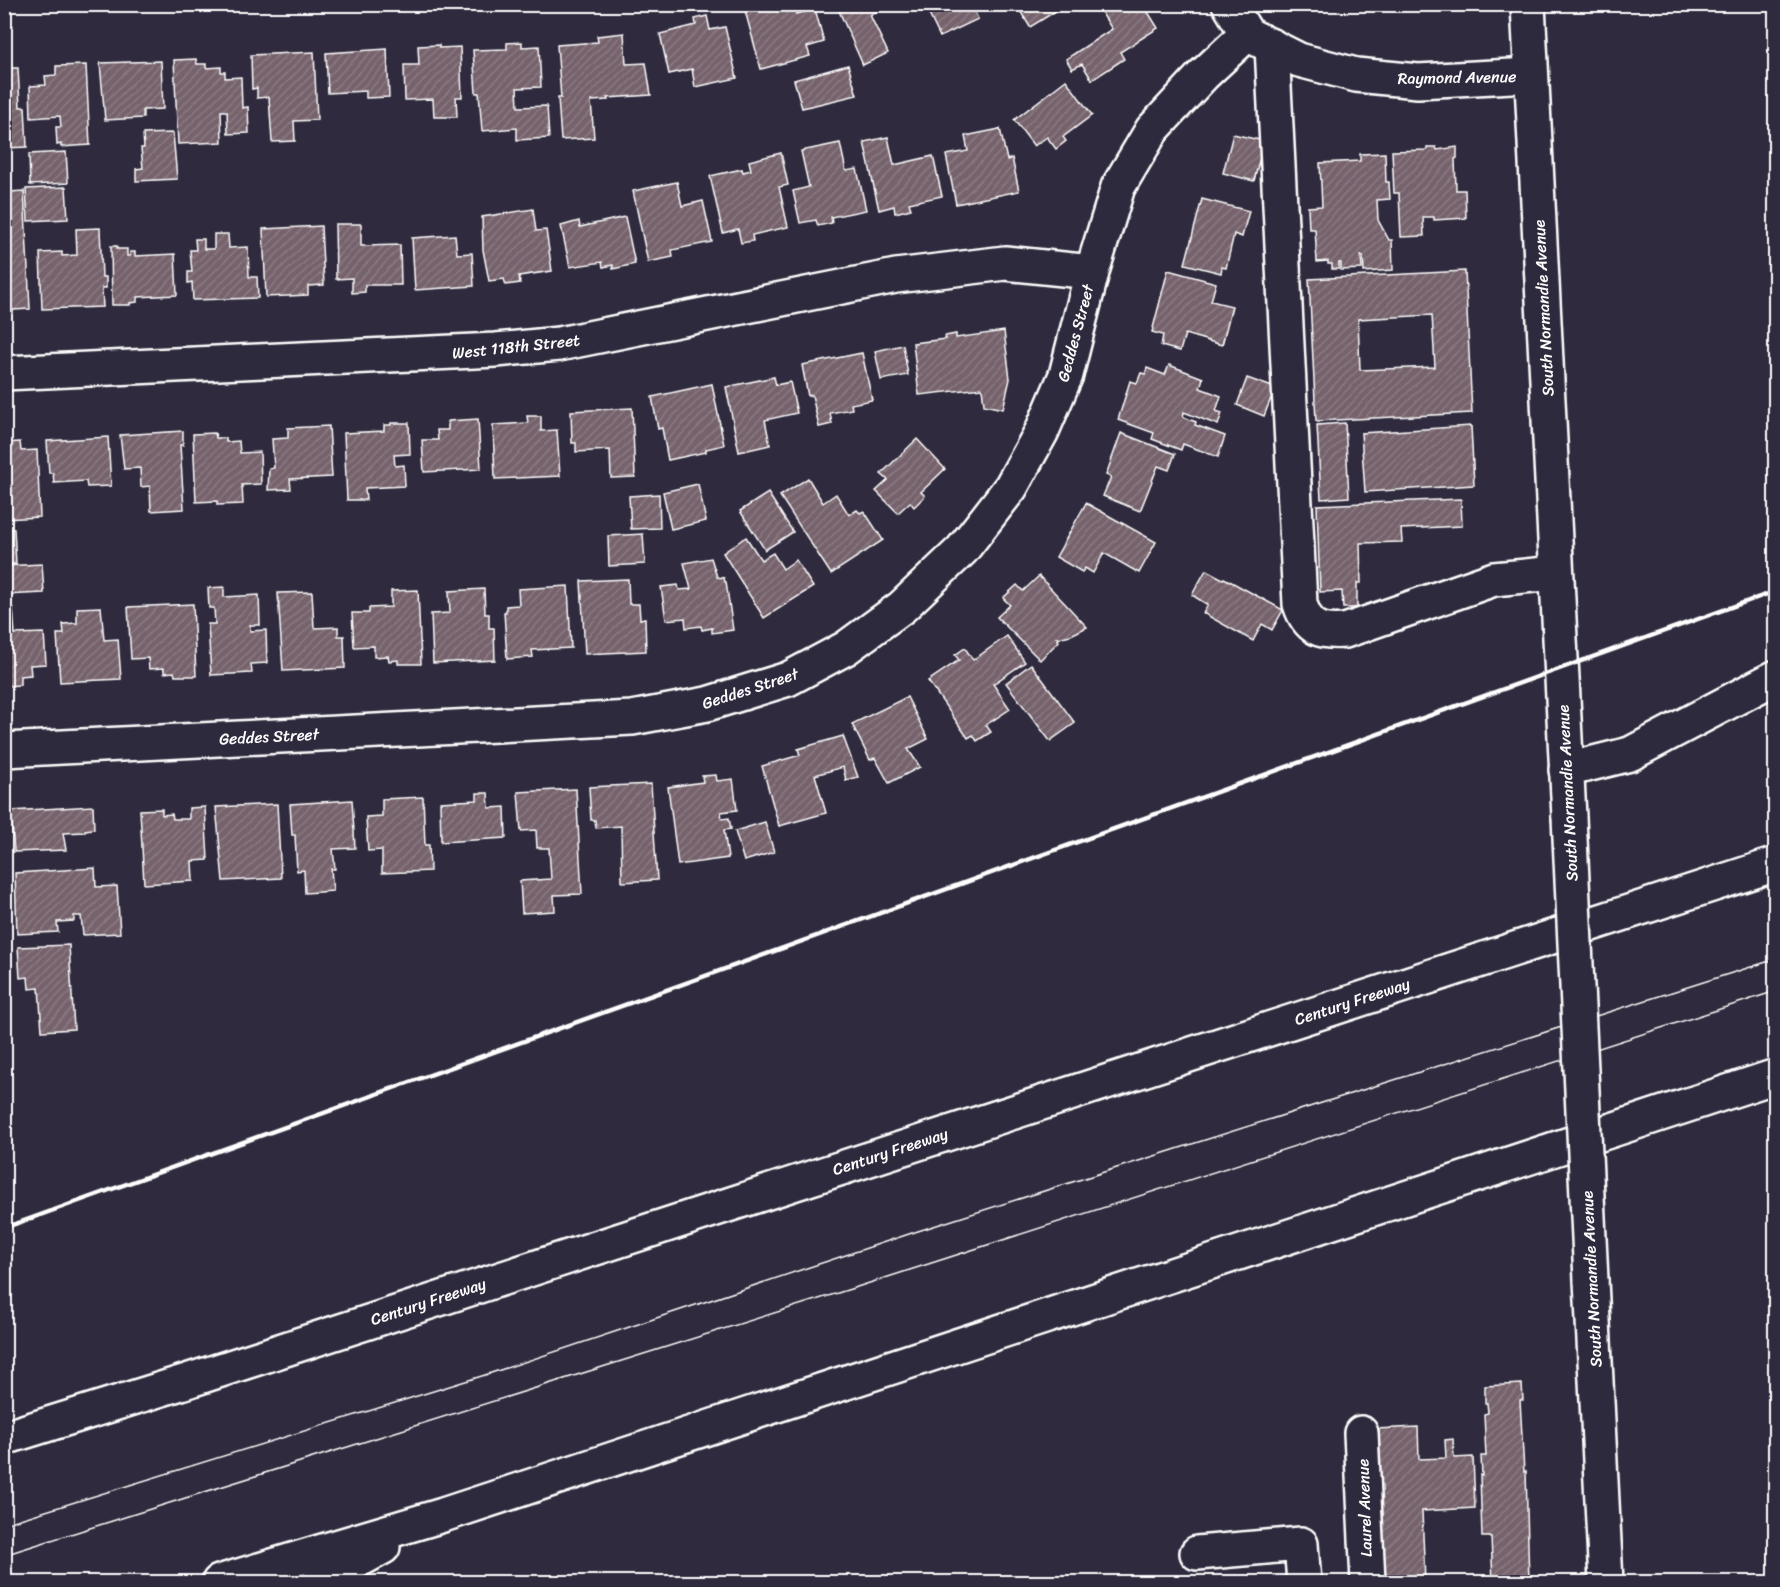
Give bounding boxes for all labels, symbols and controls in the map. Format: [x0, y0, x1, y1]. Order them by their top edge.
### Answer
street label: Raymond Avenue [1397, 62, 1517, 93]
street label: South Normandie Avenue [1524, 219, 1563, 397]
street label: Geddes Street [1049, 281, 1103, 385]
street label: West 118th Street [451, 325, 581, 368]
street label: Geddes Street [698, 659, 803, 718]
street label: South Normandie Avenue [1548, 704, 1587, 882]
street label: Geddes Street [218, 719, 320, 754]
street label: Century Freeway [1291, 969, 1414, 1034]
street label: Century Freeway [829, 1119, 952, 1184]
street label: South Normandie Avenue [1572, 1190, 1611, 1368]
street label: Century Freeway [367, 1269, 490, 1334]
street label: Laurel Avenue [1348, 1458, 1381, 1557]

